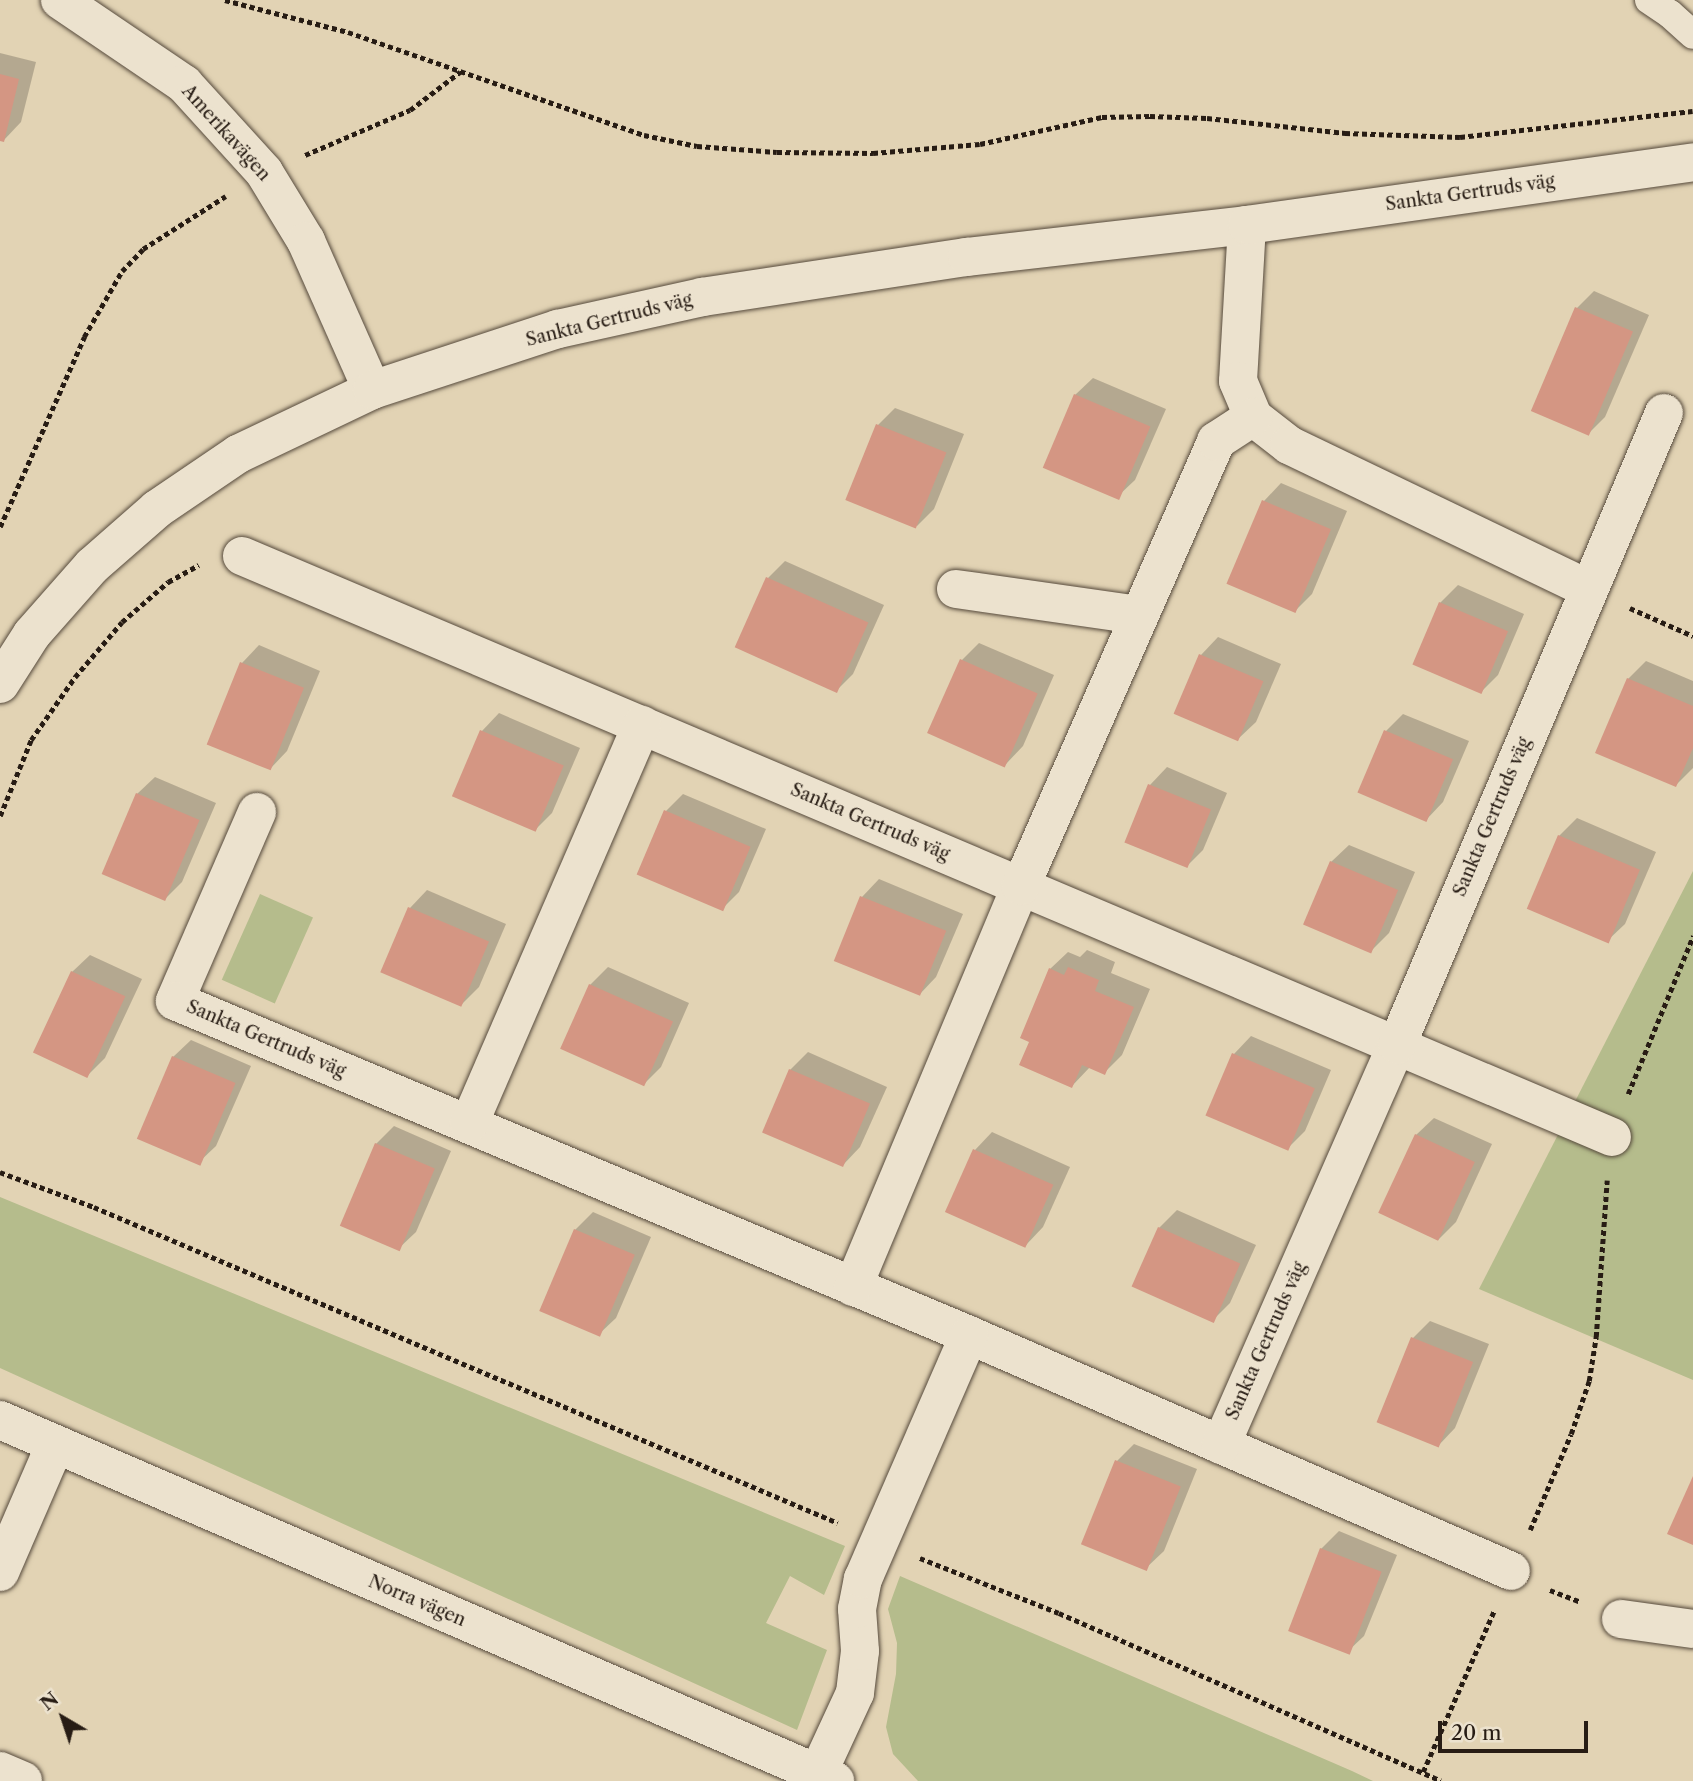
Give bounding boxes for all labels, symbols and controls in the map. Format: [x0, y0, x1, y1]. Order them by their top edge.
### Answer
street label: Amerikavägen [177, 81, 275, 185]
street label: Sankta Gertruds väg [1384, 170, 1556, 216]
street label: Sankta Gertruds väg [523, 289, 695, 351]
street label: Sankta Gertruds väg [1449, 734, 1535, 900]
street label: Sankta Gertruds väg [787, 779, 953, 865]
street label: Sankta Gertruds väg [183, 996, 349, 1082]
street label: Sankta Gertruds väg [1221, 1258, 1311, 1424]
street label: Norra vägen [365, 1571, 469, 1631]
north arrow [28, 1683, 98, 1753]
text: N [36, 1687, 63, 1715]
scale bar [1441, 1708, 1592, 1752]
text: 20 m [1451, 1720, 1502, 1745]

